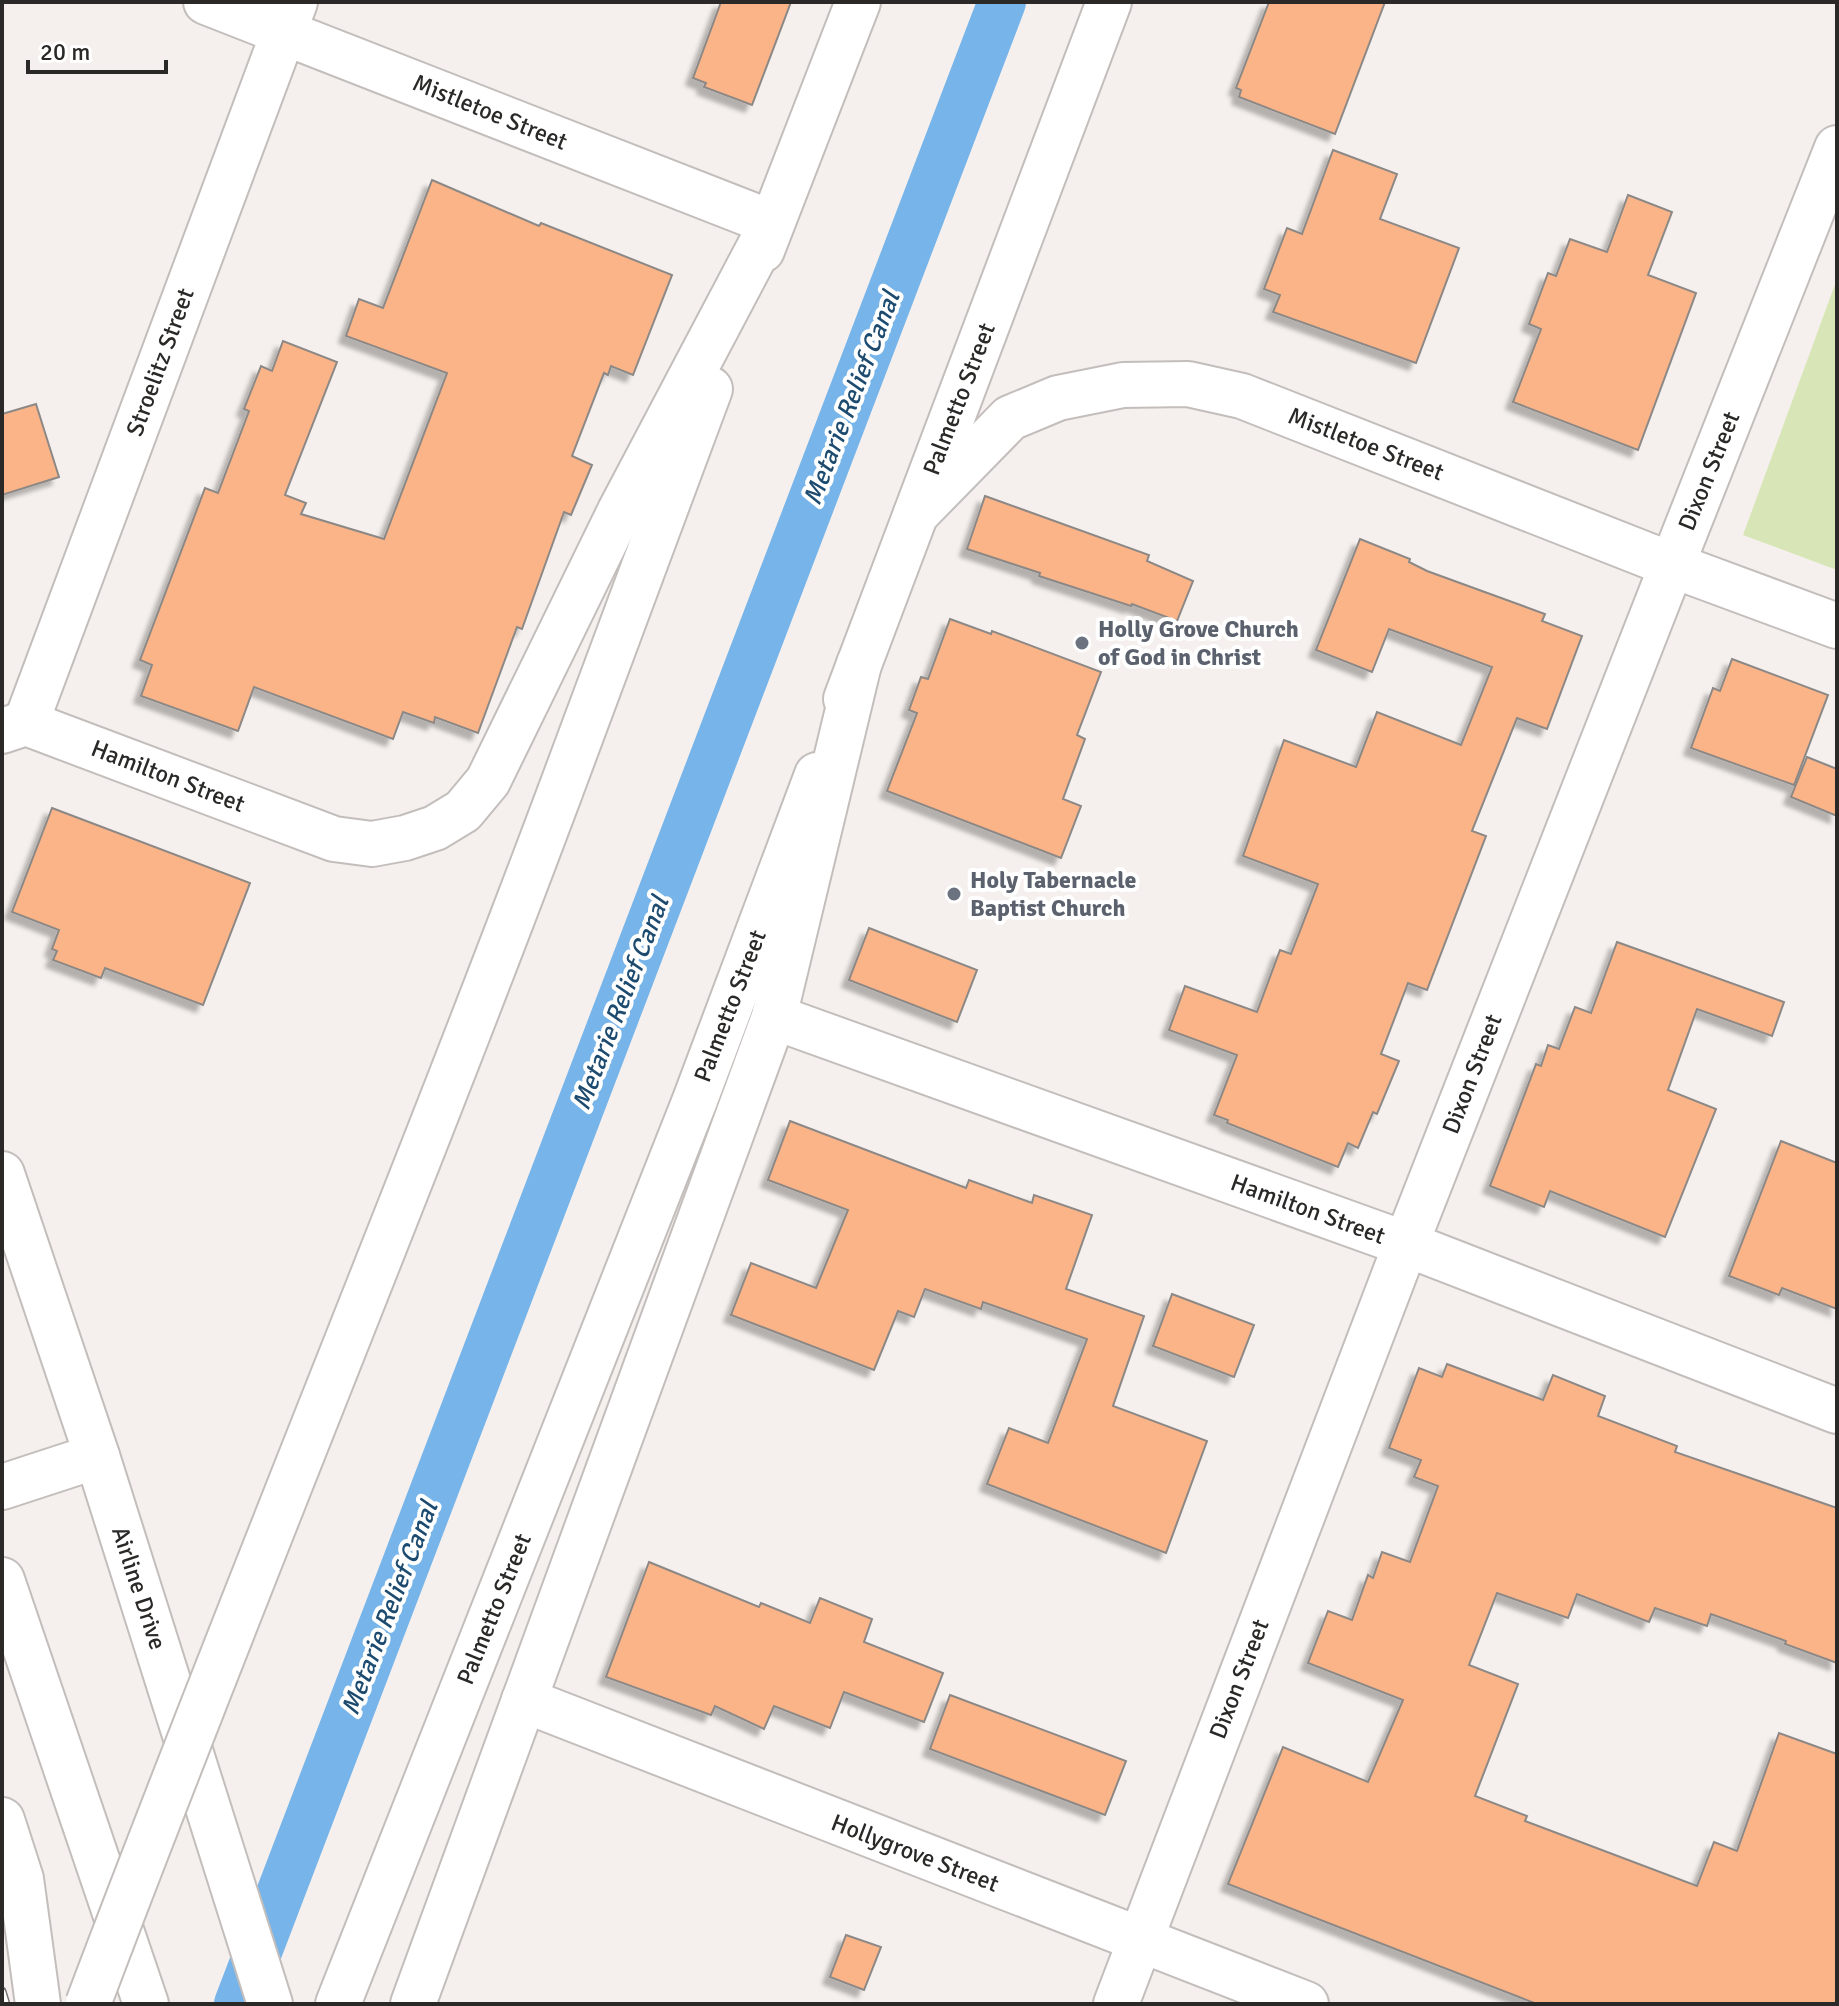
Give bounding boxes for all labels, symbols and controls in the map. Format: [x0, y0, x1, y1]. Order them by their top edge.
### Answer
scale bar [28, 24, 166, 74]
text: 20 m [40, 37, 90, 67]
street label: Mistletoe Street [408, 67, 572, 157]
street label: Stroelitz Street [119, 284, 201, 440]
water label: Metarie Relief Canal [796, 285, 908, 510]
street label: Palmetto Street [916, 319, 1002, 479]
street label: Mistletoe Street [1284, 401, 1448, 487]
street label: Dixon Street [1672, 407, 1746, 535]
place label: Holly Grove Church of God in Christ [1098, 614, 1299, 672]
marker: Holly Grove Church of God in Christ [1073, 634, 1091, 652]
street label: Hamilton Street [87, 733, 249, 819]
place label: Holy Tabernacle Baptist Church [970, 865, 1137, 923]
marker: Holy Tabernacle Baptist Church [945, 885, 963, 903]
water label: Metarie Relief Canal [565, 890, 677, 1115]
street label: Palmetto Street [687, 926, 773, 1086]
street label: Dixon Street [1435, 1010, 1509, 1138]
street label: Hamilton Street [1227, 1167, 1389, 1251]
water label: Metarie Relief Canal [334, 1495, 446, 1720]
street label: Airline Drive [105, 1523, 173, 1653]
street label: Palmetto Street [450, 1529, 538, 1689]
street label: Dixon Street [1202, 1615, 1276, 1743]
street label: Hollygrove Street [827, 1807, 1003, 1899]

